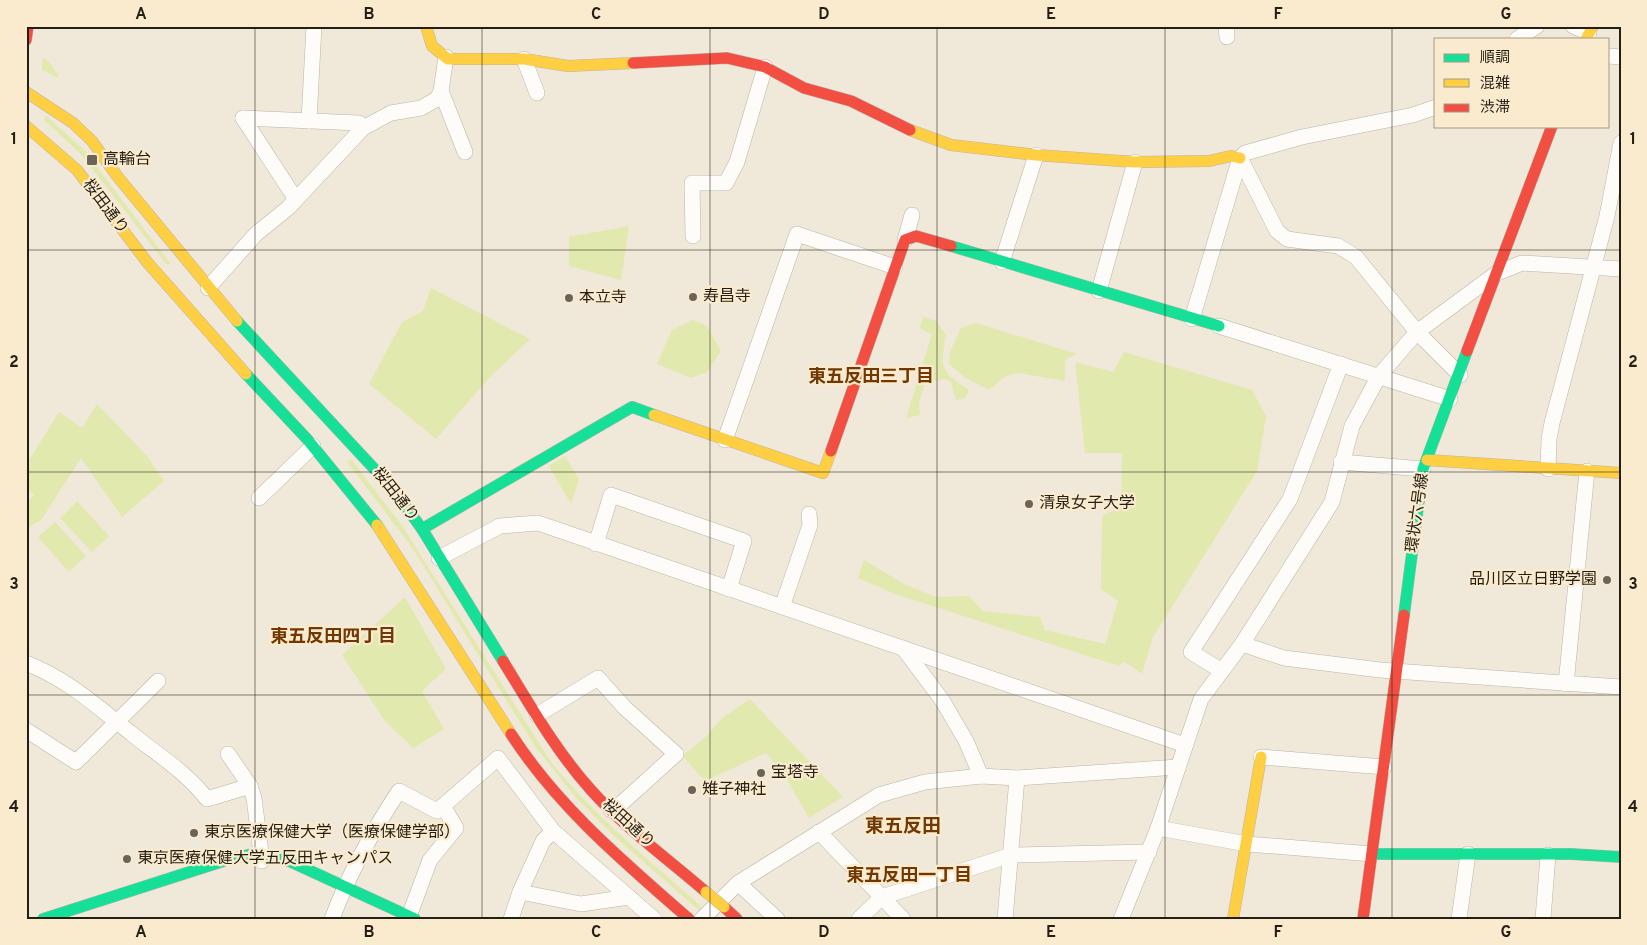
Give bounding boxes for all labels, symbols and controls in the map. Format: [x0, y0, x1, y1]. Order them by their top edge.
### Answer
text: A [135, 5, 147, 25]
text: B [363, 5, 375, 25]
text: C [591, 5, 601, 25]
text: D [818, 5, 830, 25]
text: E [1046, 5, 1056, 25]
text: F [1273, 5, 1283, 25]
text: G [1501, 5, 1511, 25]
legend [1434, 38, 1610, 128]
text: 順調 [1480, 49, 1510, 68]
text: 混雑 [1480, 75, 1510, 94]
text: 渋滞 [1480, 99, 1510, 118]
text: 1 [11, 130, 17, 150]
text: 1 [1630, 130, 1636, 150]
place label: 高輪台 [103, 150, 151, 170]
marker: 高輪台 [85, 153, 99, 167]
street label: 桜田通り [78, 175, 132, 239]
place label: 寿昌寺 [703, 287, 751, 307]
place label: 本立寺 [579, 288, 627, 308]
marker: 寿昌寺 [687, 291, 699, 303]
marker: 本立寺 [563, 292, 575, 304]
text: 2 [9, 353, 19, 373]
text: 2 [1628, 353, 1638, 373]
district label: 東五反田三丁目 [808, 366, 934, 389]
street label: 桜田通り [367, 464, 423, 526]
street label: 環状六号線 [1403, 472, 1433, 554]
place label: 清泉女子大学 [1039, 494, 1135, 514]
marker: 清泉女子大学 [1023, 498, 1035, 510]
place label: 品川区立日野学園 [1469, 570, 1597, 590]
marker: 品川区立日野学園 [1601, 574, 1613, 586]
text: 3 [9, 575, 19, 595]
text: 3 [1628, 575, 1638, 595]
district label: 東五反田四丁目 [270, 626, 396, 649]
place label: 宝塔寺 [771, 763, 819, 783]
marker: 宝塔寺 [755, 767, 767, 779]
place label: 雉子神社 [702, 780, 766, 800]
marker: 雉子神社 [686, 784, 698, 796]
street label: 桜田通り [598, 795, 658, 853]
text: 4 [9, 798, 19, 818]
text: 4 [1628, 798, 1638, 818]
district label: 東五反田 [865, 815, 941, 839]
place label: 東京医療保健大学（医療保健学部） [204, 823, 460, 843]
marker: 東京医療保健大学（医療保健学部） [188, 827, 200, 839]
place label: 東京医療保健大学五反田キャンパス [137, 849, 393, 869]
marker: 東京医療保健大学五反田キャンパス [121, 853, 133, 865]
district label: 東五反田一丁目 [846, 865, 972, 888]
text: A [135, 923, 147, 943]
text: B [363, 923, 375, 943]
text: C [591, 923, 601, 943]
text: D [818, 923, 830, 943]
text: E [1046, 923, 1056, 943]
text: F [1273, 923, 1283, 943]
text: G [1501, 923, 1511, 943]

